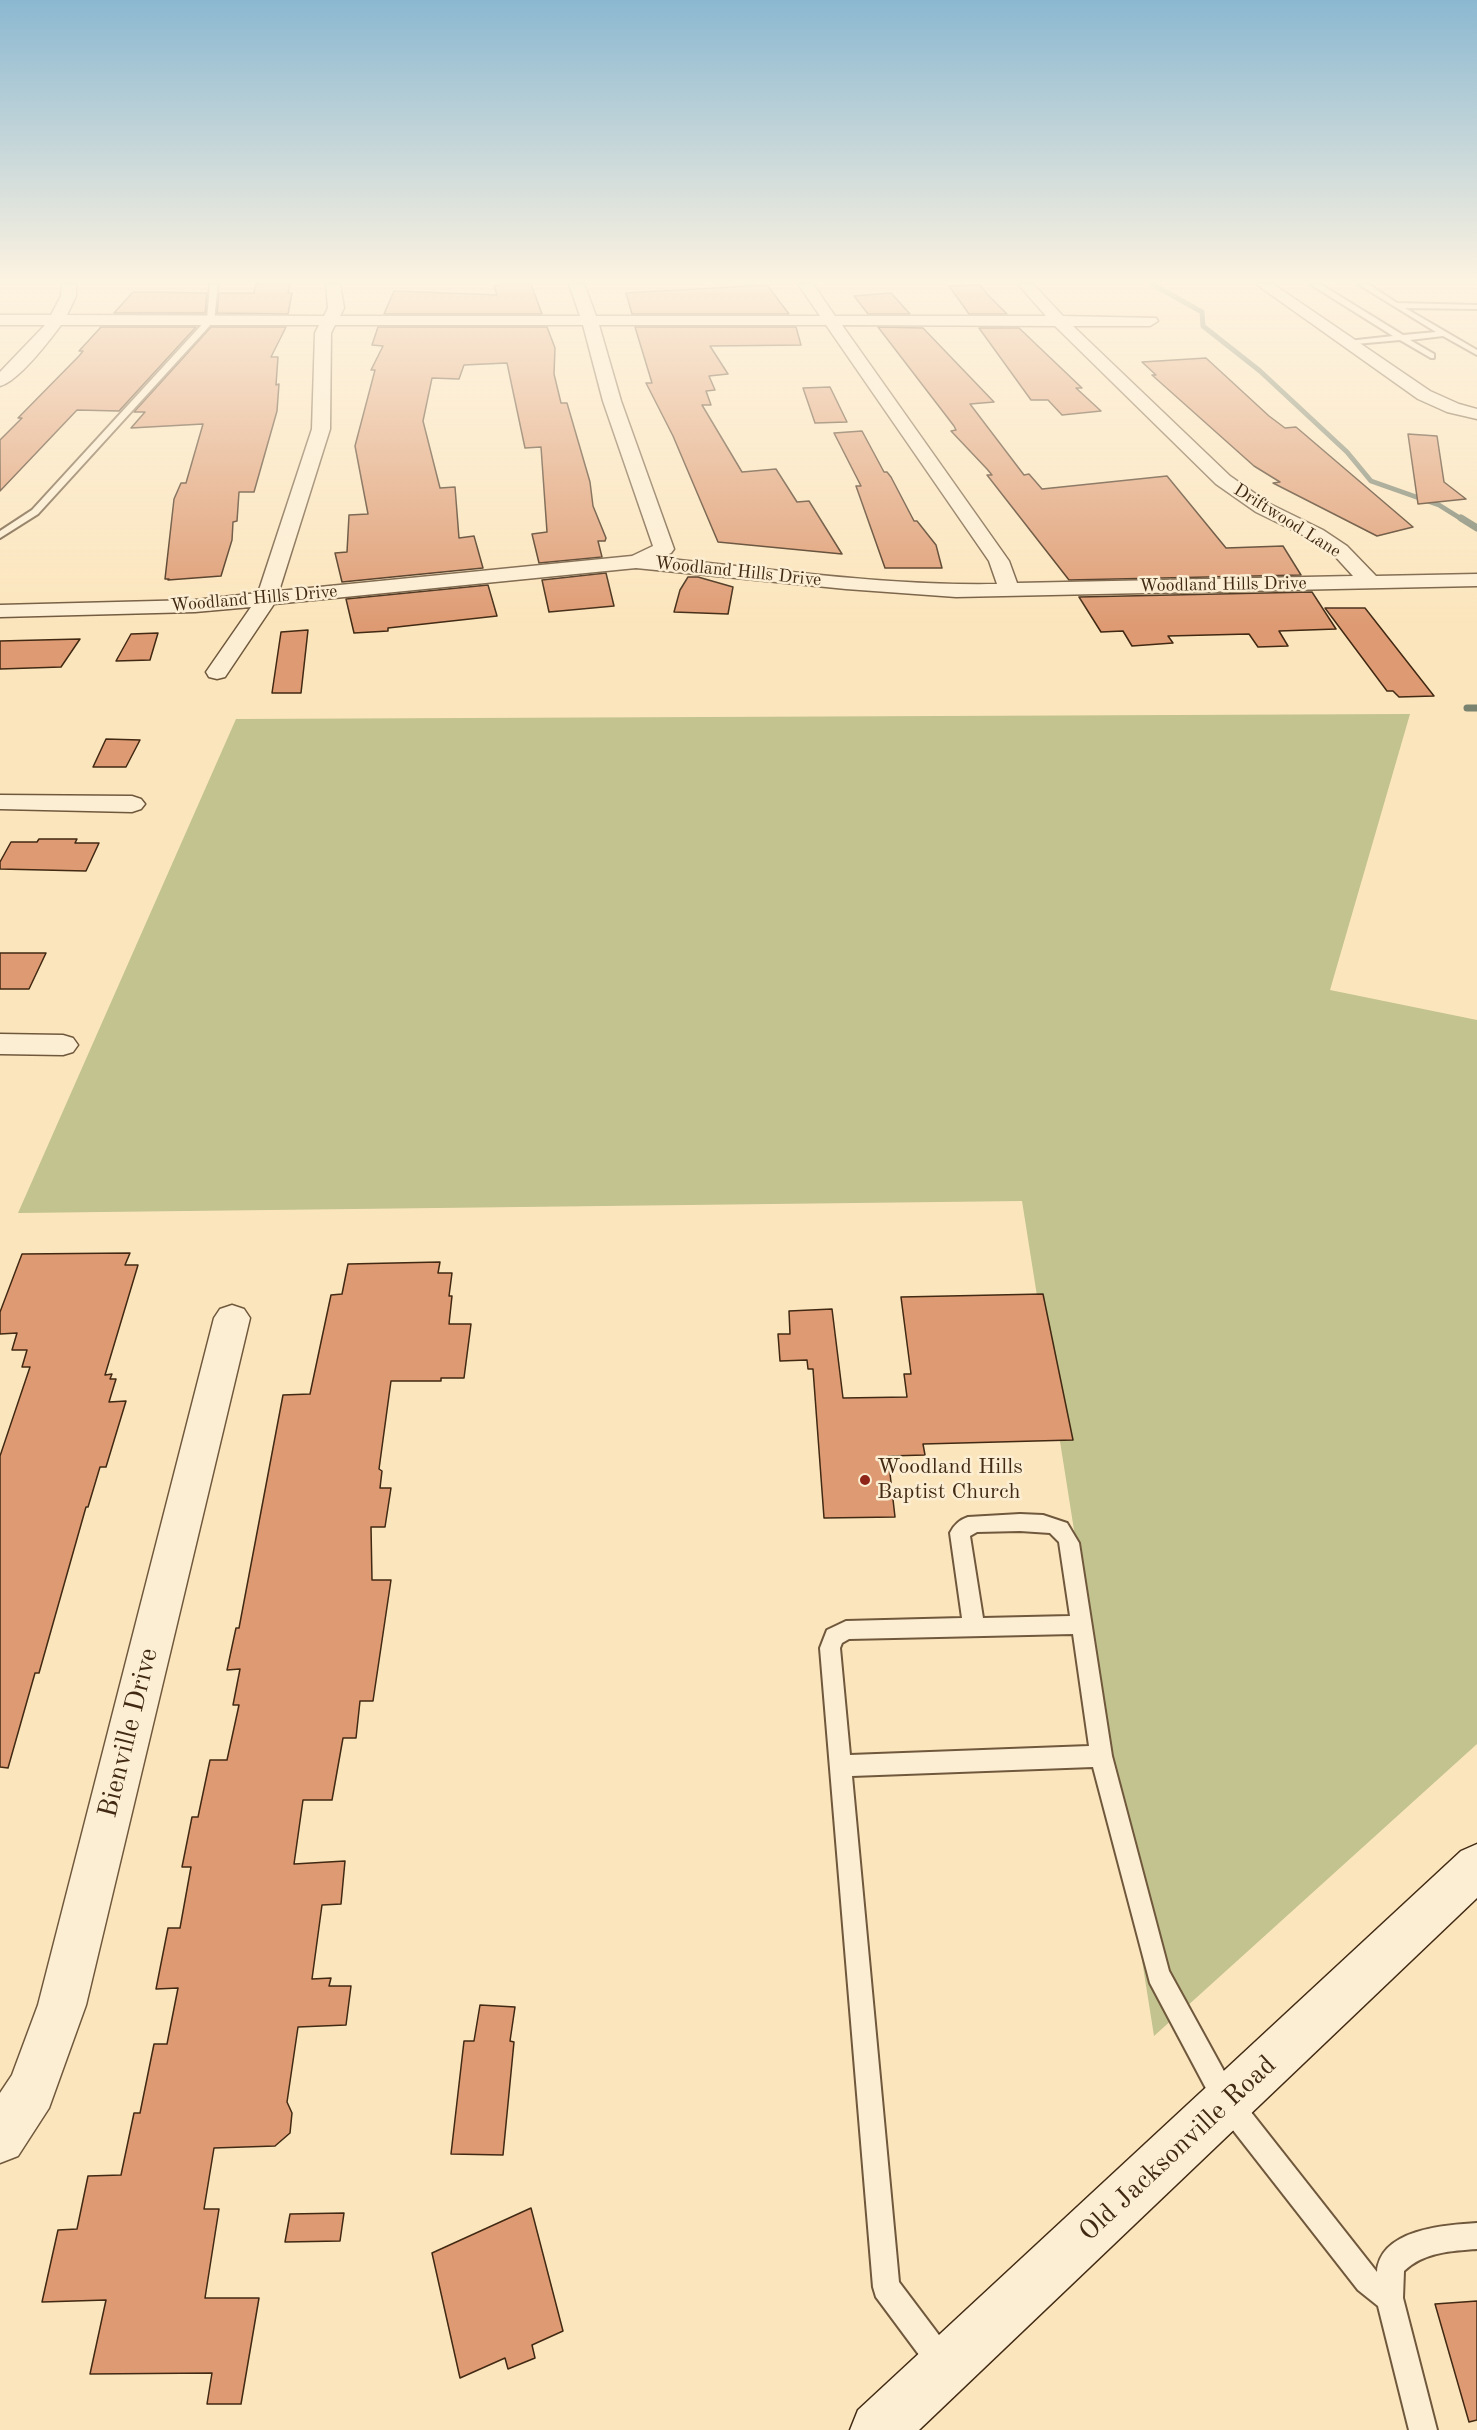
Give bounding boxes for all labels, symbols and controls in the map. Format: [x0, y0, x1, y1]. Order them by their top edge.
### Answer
street label: Driftwood Lane [1229, 479, 1345, 563]
street label: Woodland Hills Drive [654, 553, 822, 591]
street label: Woodland Hills Drive [1139, 573, 1307, 597]
street label: Woodland Hills Drive [170, 581, 338, 617]
place label: Woodland Hills Baptist Church [877, 1454, 1023, 1506]
marker: Woodland Hills Baptist Church [858, 1473, 872, 1487]
street label: Bienville Drive [92, 1645, 166, 1821]
street label: Old Jacksonville Road [1073, 2049, 1283, 2249]

